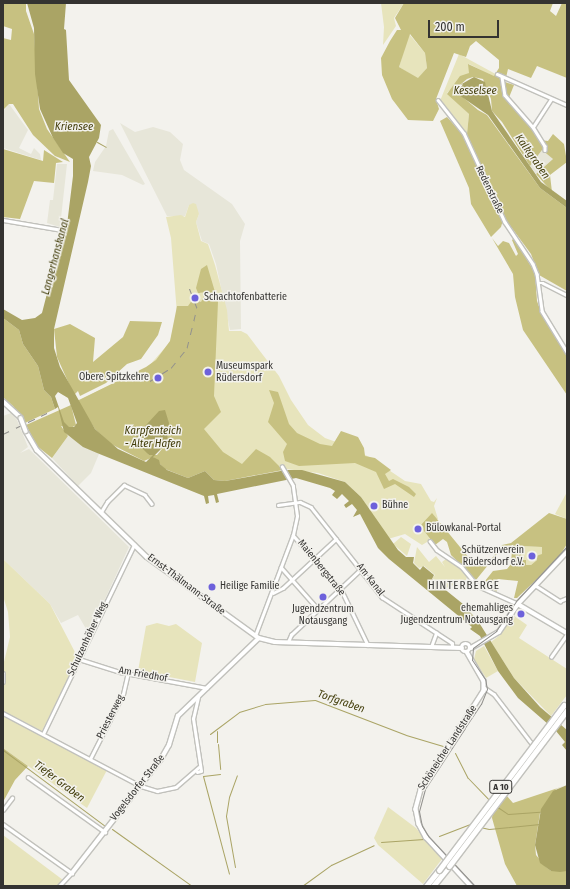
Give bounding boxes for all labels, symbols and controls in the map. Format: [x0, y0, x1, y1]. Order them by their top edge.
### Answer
scale bar [430, 12, 501, 38]
text: 200 m [435, 20, 465, 34]
water label: Kesselsee [453, 84, 497, 98]
water label: Kriensee [55, 120, 93, 134]
water label: Kalkgraben [512, 132, 552, 182]
street label: Redenstraße [472, 164, 506, 216]
water label: Langerhanskanal [40, 218, 72, 296]
marker: Schachtofenbatterie [189, 292, 201, 304]
place label: Schachtofenbatterie [204, 292, 287, 304]
place label: Museumspark Rüdersdorf [216, 360, 273, 384]
marker: Museumspark Rüdersdorf [203, 367, 213, 377]
place label: Obere Spitzkehre [79, 372, 149, 384]
marker: Obere Spitzkehre [152, 372, 164, 384]
water label: Karpfenteich - Alter Hafen [125, 425, 181, 451]
place label: Bühne [382, 500, 408, 512]
marker: Bühne [369, 501, 379, 511]
place label: Bülowkanal-Portal [426, 523, 501, 535]
marker: Bülowkanal-Portal [413, 524, 423, 534]
street label: Maienbergstraße [295, 537, 347, 599]
place label: Schützenverein Rüdersdorf e.V. [462, 544, 524, 568]
marker: Schützenverein Rüdersdorf e.V. [527, 551, 537, 561]
street label: Ernst-Thälmann-Straße [145, 552, 227, 618]
street label: Am Kanal [354, 561, 386, 599]
district label: HINTERBERGE [428, 579, 500, 593]
place label: Heilige Familie [220, 581, 279, 593]
marker: Heilige Familie [207, 582, 217, 592]
marker: Jugendzentrum Notausgang [318, 592, 328, 602]
street label: Schulzenhöher Weg [66, 600, 110, 678]
place label: ehemahliges Jugendzentrum Notausgang [401, 602, 513, 626]
place label: Jugendzentrum Notausgang [292, 603, 354, 626]
marker: ehemahliges Jugendzentrum Notausgang [516, 609, 526, 619]
street label: Am Friedhof [118, 665, 168, 685]
water label: Torfgraben [316, 688, 366, 716]
street label: Priesterweg [95, 693, 127, 741]
street label: Schöneicher Landstraße [416, 703, 480, 793]
street label: Vogelsdorfer Straße [108, 752, 168, 824]
water label: Tiefer Graben [31, 759, 87, 805]
road number: A 10 [489, 780, 513, 794]

